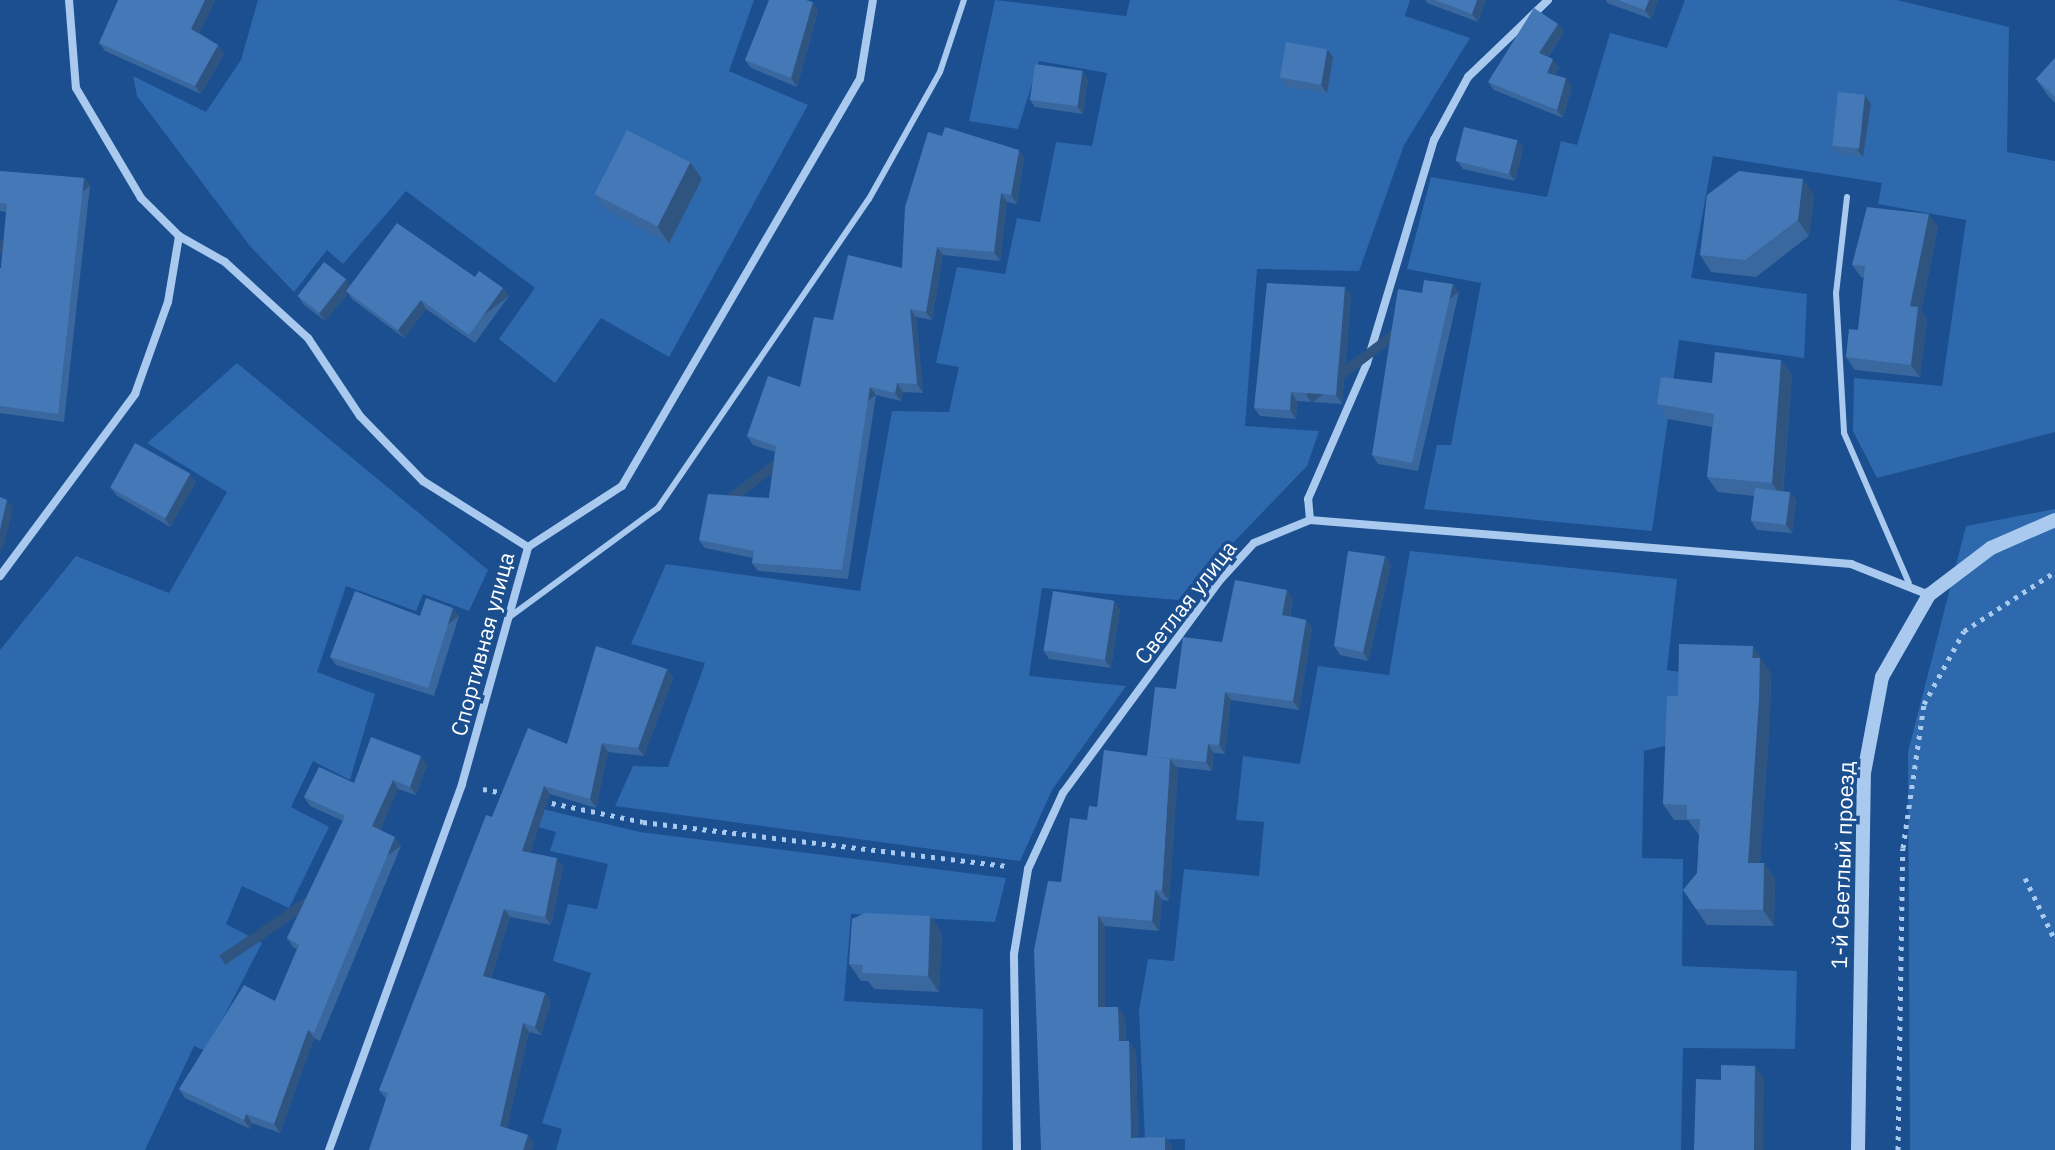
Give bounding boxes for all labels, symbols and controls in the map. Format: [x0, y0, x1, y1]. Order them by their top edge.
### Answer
street label: Светлая улица [1129, 535, 1241, 669]
street label: Спортивная улица [445, 549, 519, 739]
street label: 1-й Светлый проезд [1825, 761, 1859, 969]

